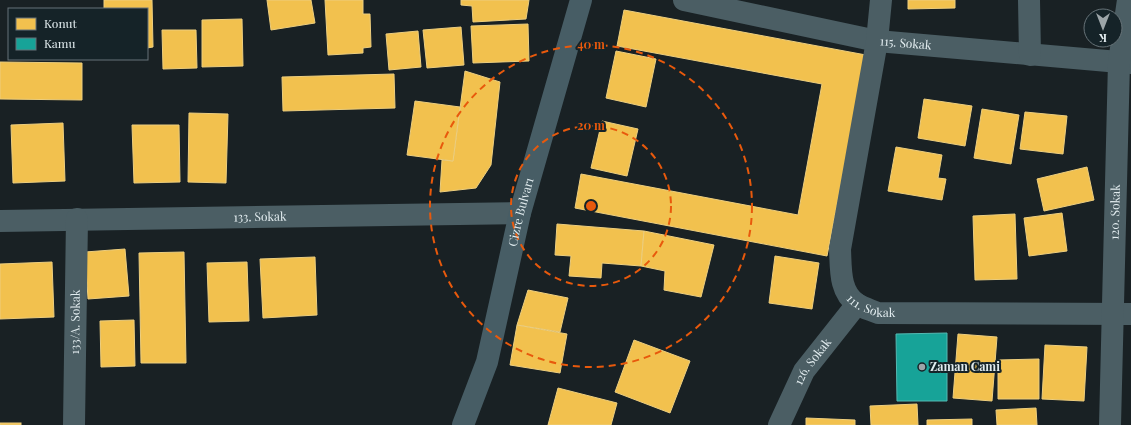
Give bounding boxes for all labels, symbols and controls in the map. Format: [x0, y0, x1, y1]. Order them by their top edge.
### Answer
legend [8, 8, 148, 60]
north arrow [1083, 8, 1123, 48]
text: Konut [44, 15, 78, 31]
text: K [1099, 31, 1107, 46]
street label: 115. Sokak [879, 32, 933, 53]
text: Kamu [44, 35, 75, 51]
text: 40 m [577, 36, 605, 52]
text: 20 m [577, 117, 605, 133]
street label: Cizre Bulvarı [504, 175, 537, 248]
street label: 120. Sokak [1106, 184, 1123, 240]
centre of rings [584, 199, 598, 213]
street label: 133. Sokak [233, 208, 287, 224]
street label: 133/A. Sokak [66, 289, 83, 354]
street label: 111. Sokak [844, 291, 896, 320]
street label: 126. Sokak [790, 334, 834, 387]
place label: Zaman Cami [930, 358, 1000, 374]
marker: Zaman Cami [917, 362, 927, 372]

